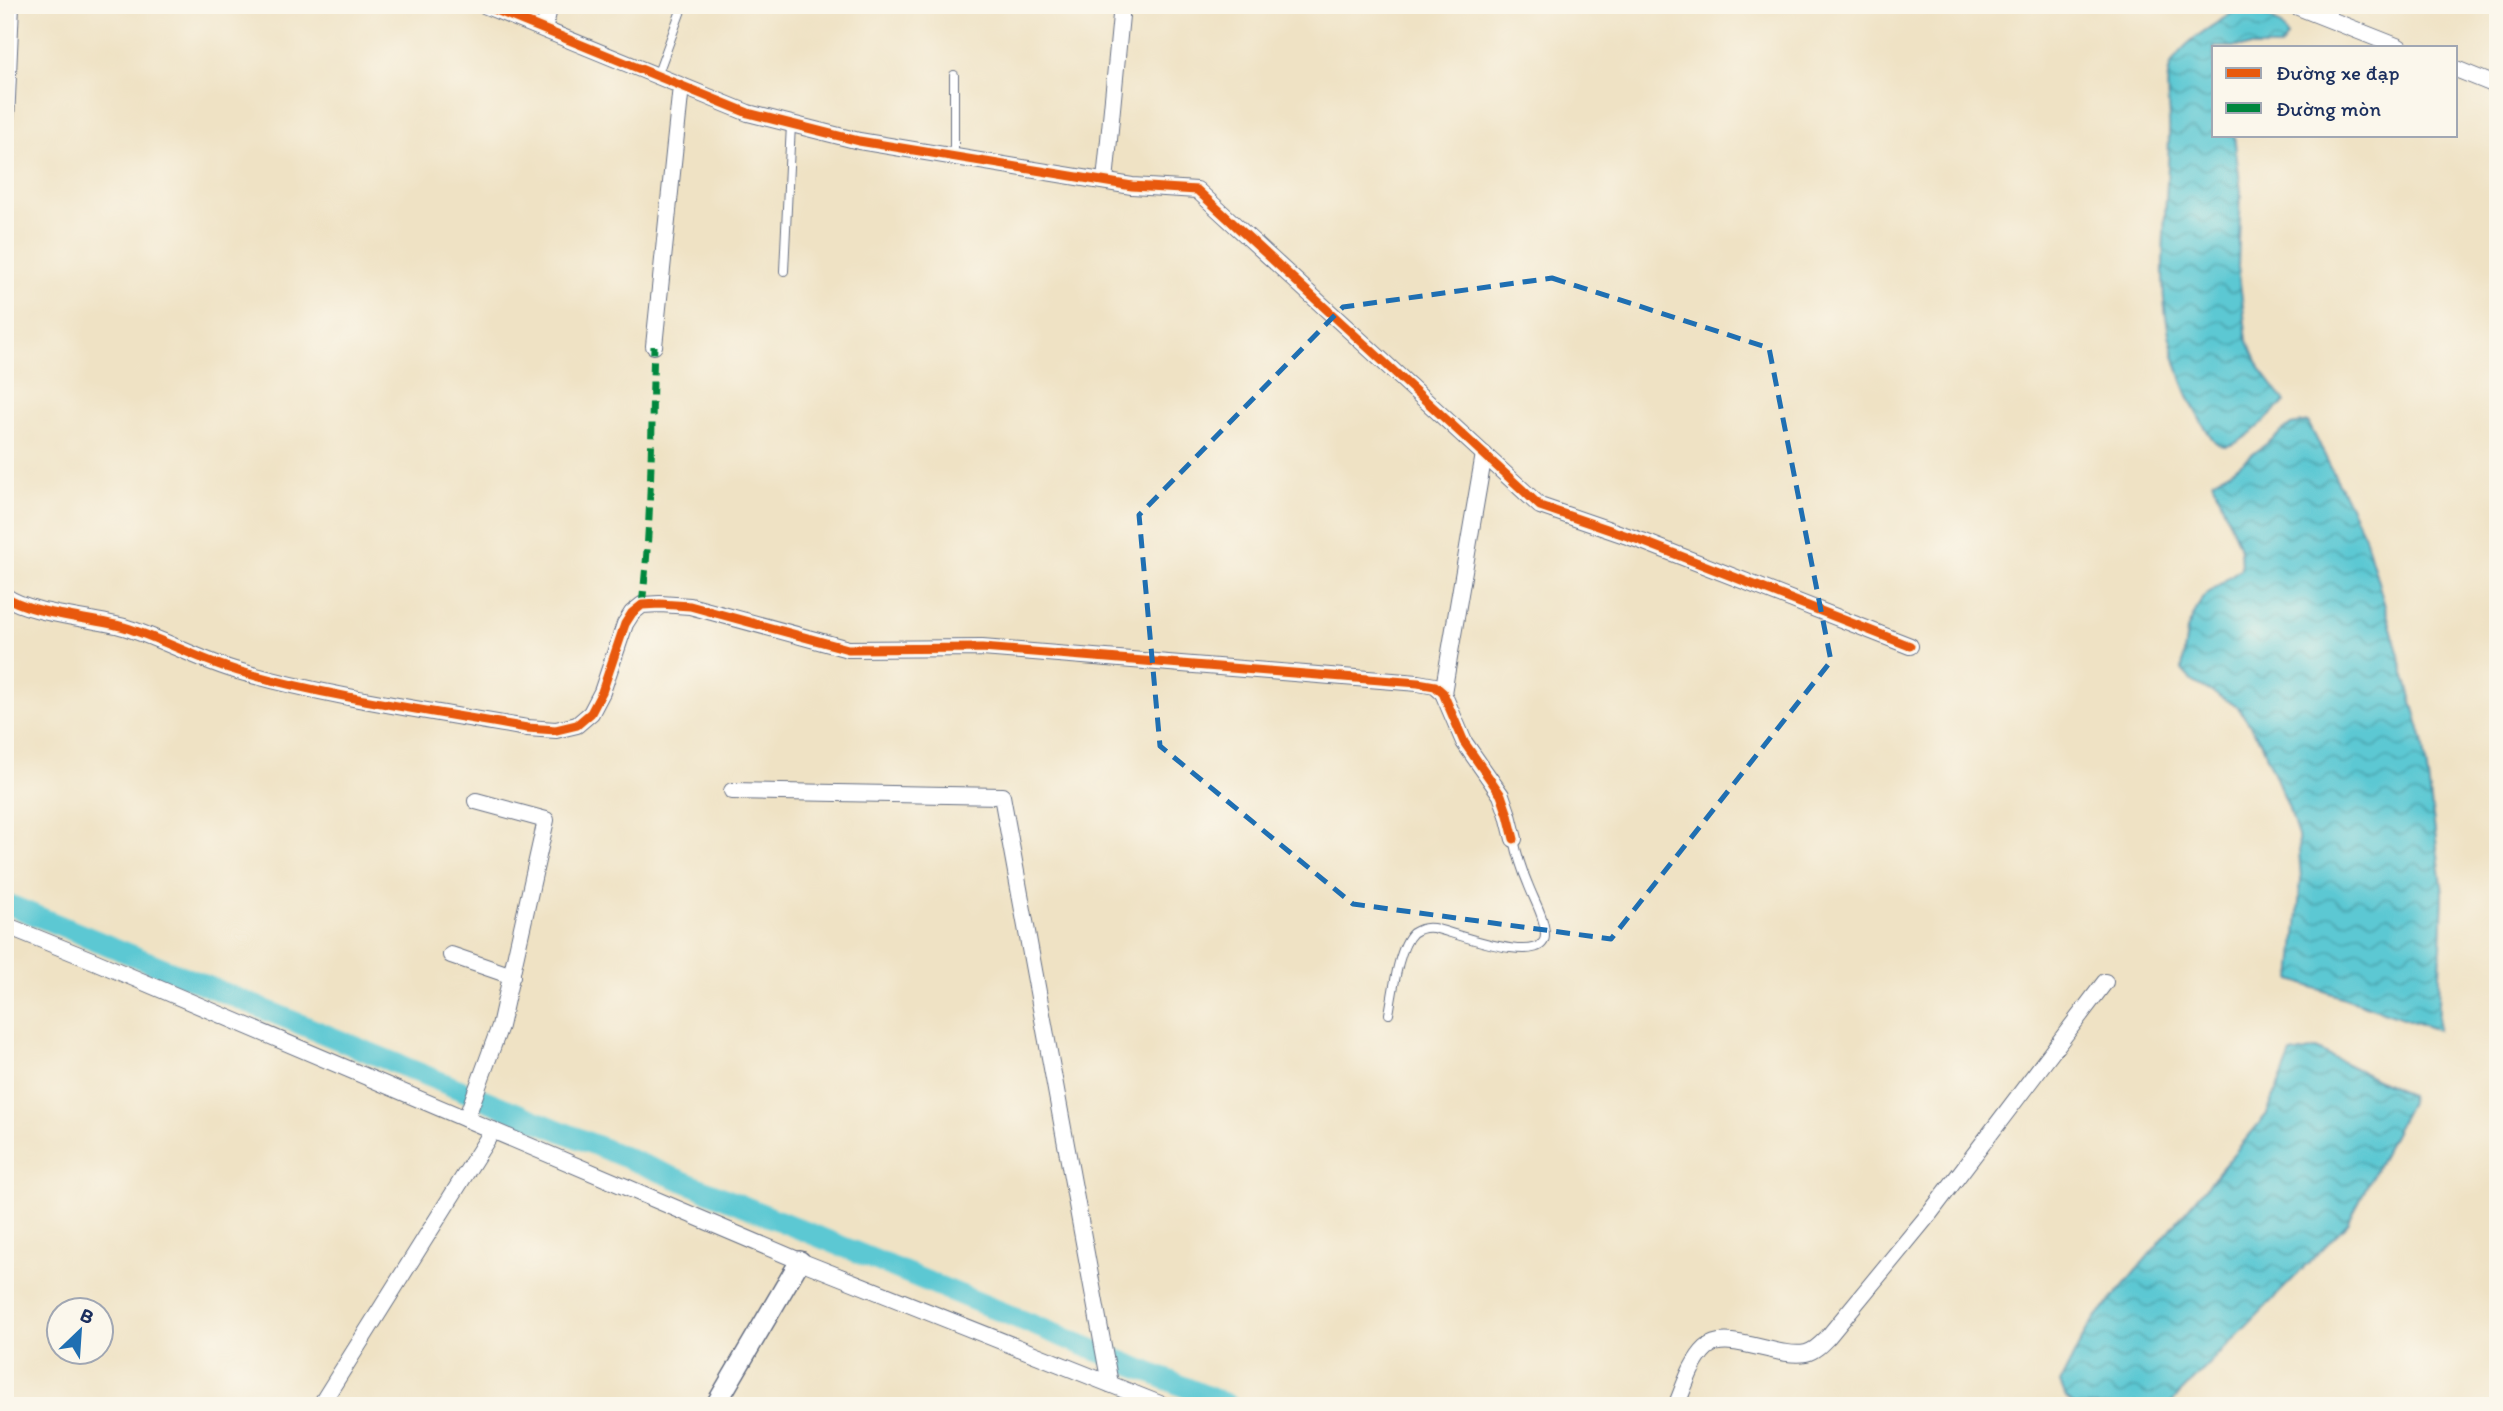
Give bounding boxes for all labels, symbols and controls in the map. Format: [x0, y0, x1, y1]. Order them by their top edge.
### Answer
legend [2212, 46, 2458, 136]
text: Đường xe đạp [2276, 60, 2400, 85]
text: Đường mòn [2276, 96, 2381, 121]
north arrow [46, 1296, 116, 1366]
text: B [77, 1303, 97, 1329]

